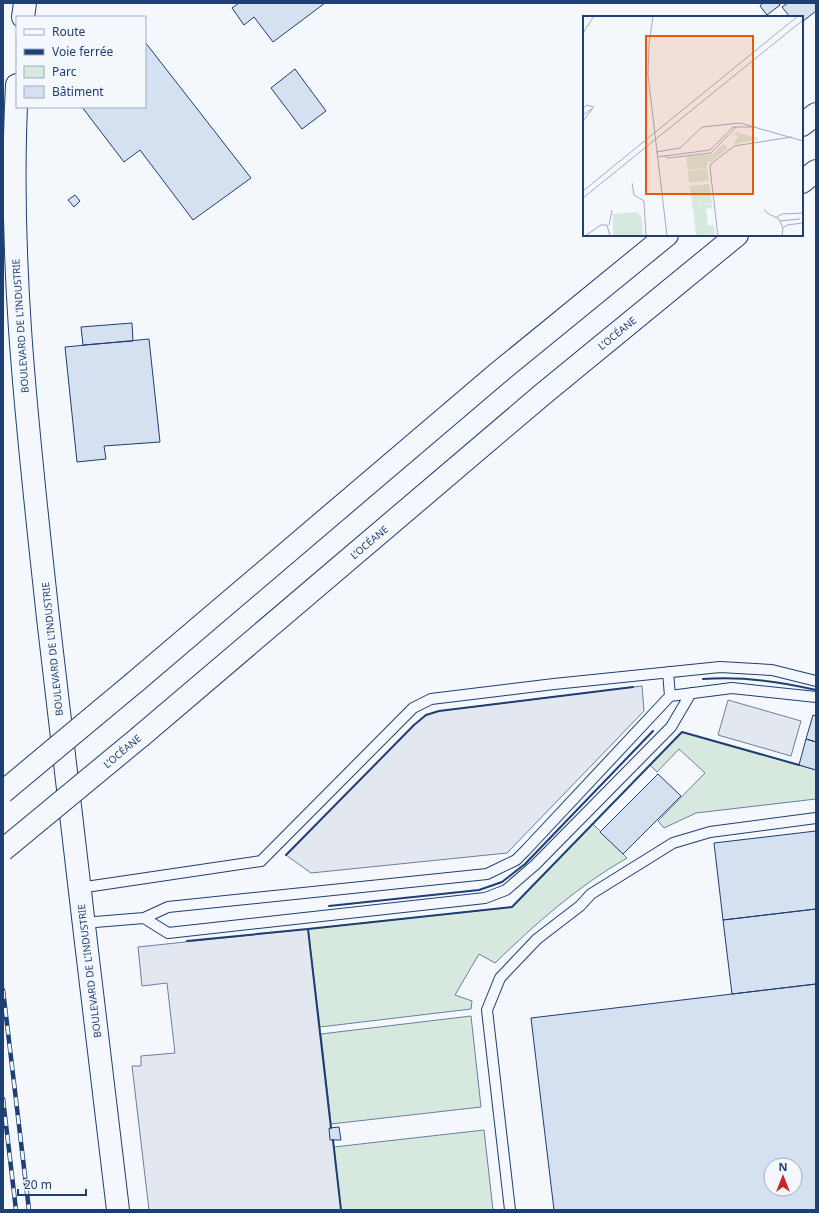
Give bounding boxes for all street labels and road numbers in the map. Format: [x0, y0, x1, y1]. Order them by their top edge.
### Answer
street label: BOULEVARD DE L'INDUSTRIE [8, 258, 32, 394]
street label: L’OCÉANE [595, 313, 639, 353]
street label: L’OCÉANE [347, 522, 391, 562]
street label: BOULEVARD DE L'INDUSTRIE [38, 581, 66, 717]
street label: L’OCÉANE [100, 731, 144, 771]
street label: BOULEVARD DE L'INDUSTRIE [74, 903, 104, 1039]

